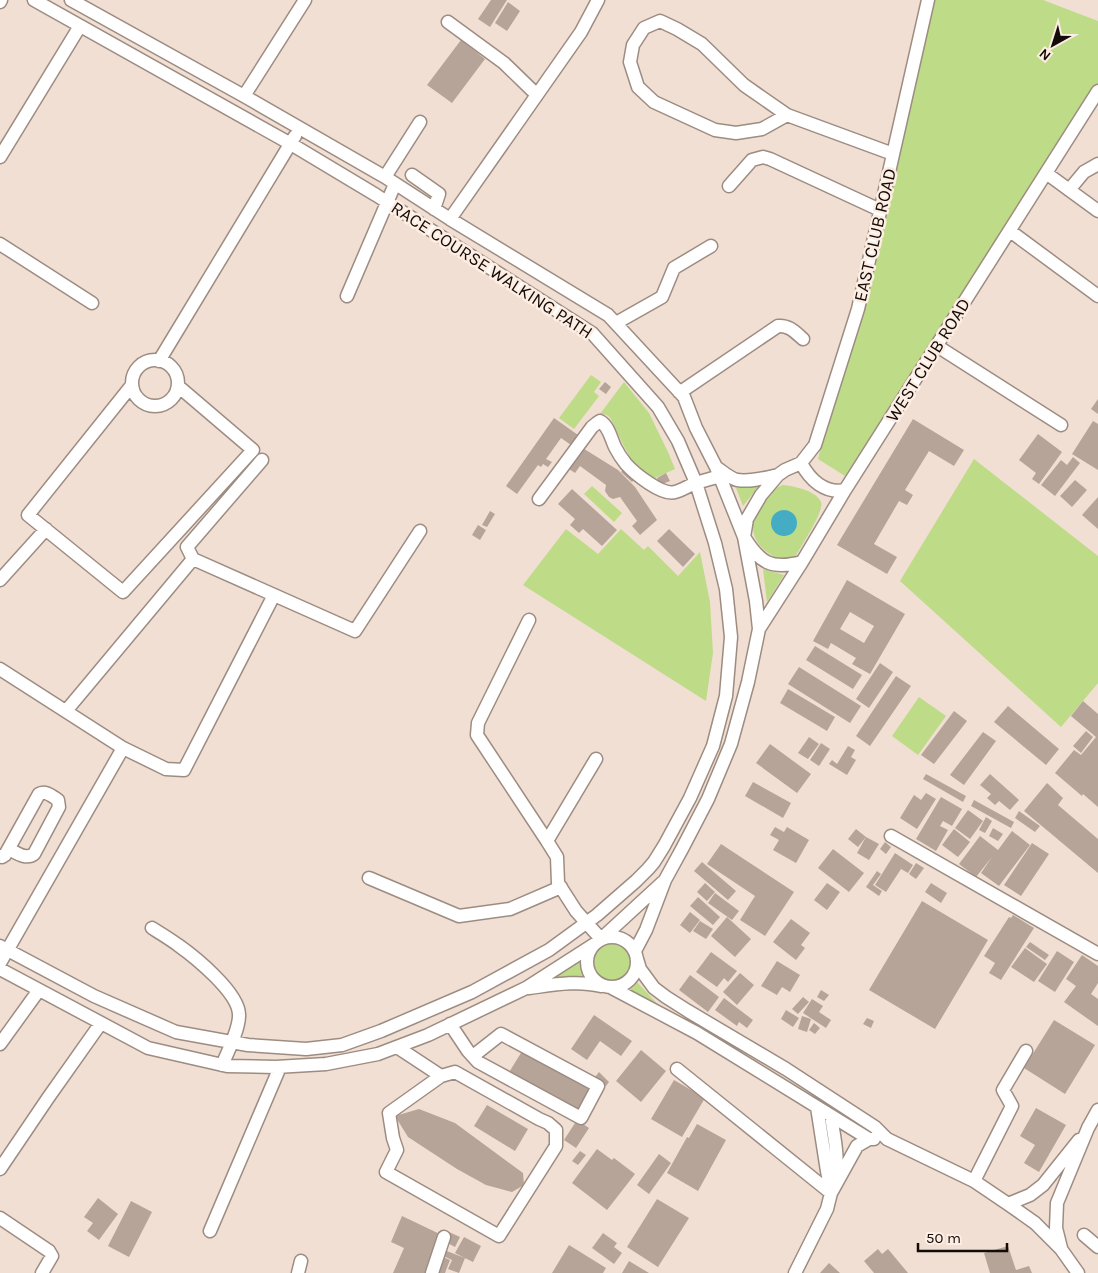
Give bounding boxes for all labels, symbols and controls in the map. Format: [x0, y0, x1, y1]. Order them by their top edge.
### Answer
north arrow [1028, 20, 1078, 70]
text: N [1036, 45, 1054, 64]
street label: EAST CLUB ROAD [849, 166, 901, 304]
street label: RACE COURSE WALKING PATH [387, 197, 597, 343]
street label: WEST CLUB ROAD [881, 294, 975, 426]
scale bar [918, 1220, 1007, 1252]
text: 50 m [926, 1229, 961, 1247]

